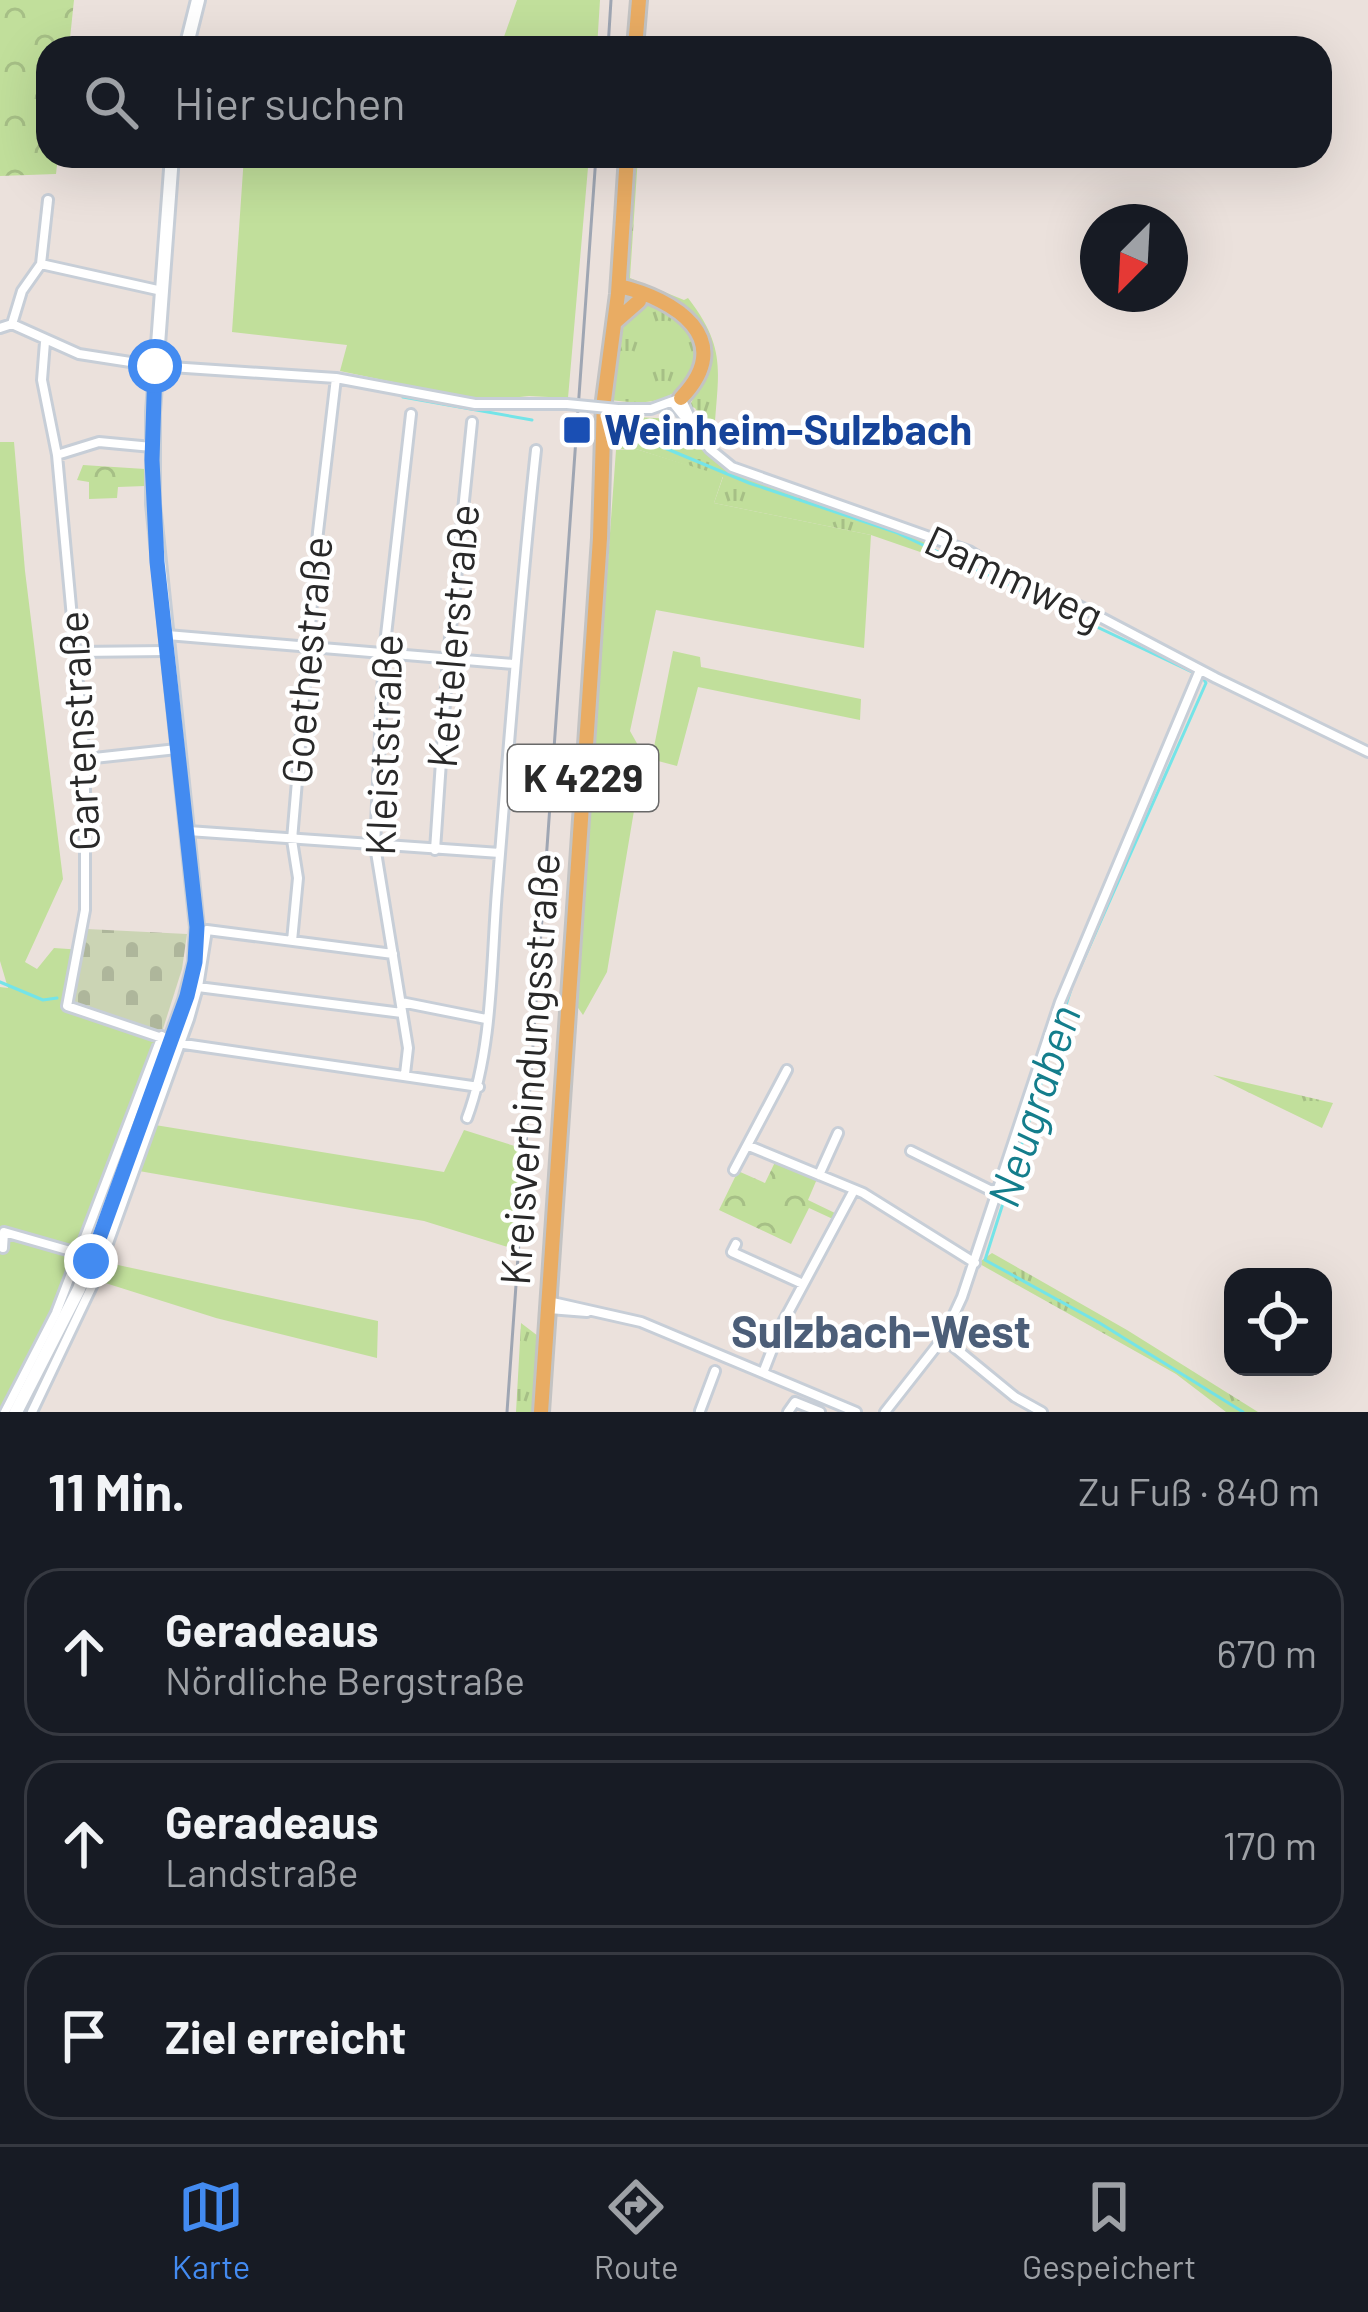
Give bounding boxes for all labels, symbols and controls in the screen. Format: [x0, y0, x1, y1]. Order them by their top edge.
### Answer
search box [36, 36, 1332, 168]
icon: search [78, 69, 144, 135]
text: Hier suchen [174, 75, 406, 129]
north arrow [1080, 204, 1188, 312]
route start [128, 339, 182, 393]
place label: Weinheim-Sulzbach [604, 403, 972, 453]
marker: Weinheim-Sulzbach [561, 414, 593, 446]
street label: Kettelerstraße [415, 502, 487, 770]
street label: Dammweg [917, 513, 1112, 640]
street label: Goethestraße [269, 534, 341, 786]
street label: Gartenstraße [46, 610, 108, 852]
street label: Kleiststraße [353, 633, 411, 857]
road number: K 4229 [508, 745, 658, 811]
street label: Kreisverbindungsstraße [488, 851, 569, 1287]
water label: Neugraben [974, 998, 1090, 1213]
route end [64, 1234, 118, 1288]
map controls [1224, 1268, 1332, 1376]
button: locate [1224, 1268, 1332, 1376]
district label: Sulzbach-West [731, 1303, 1031, 1357]
text: 11 Min. [48, 1460, 185, 1521]
text: Zu Fuß · 840 m [1078, 1467, 1320, 1514]
text: Geradeaus [165, 1602, 378, 1656]
icon: ahead [51, 1619, 117, 1685]
text: 670 m [1216, 1629, 1317, 1676]
text: Nördliche Bergstraße [165, 1656, 525, 1703]
text: Geradeaus [165, 1794, 378, 1848]
icon: ahead [51, 1811, 117, 1877]
text: 170 m [1223, 1821, 1317, 1868]
text: Landstraße [165, 1848, 359, 1895]
icon: arrive [51, 2003, 117, 2069]
text: Ziel erreicht [165, 2009, 406, 2063]
tab: Karte [172, 2174, 250, 2286]
tab: Route [594, 2174, 679, 2286]
tab: Gespeichert [1022, 2174, 1196, 2286]

